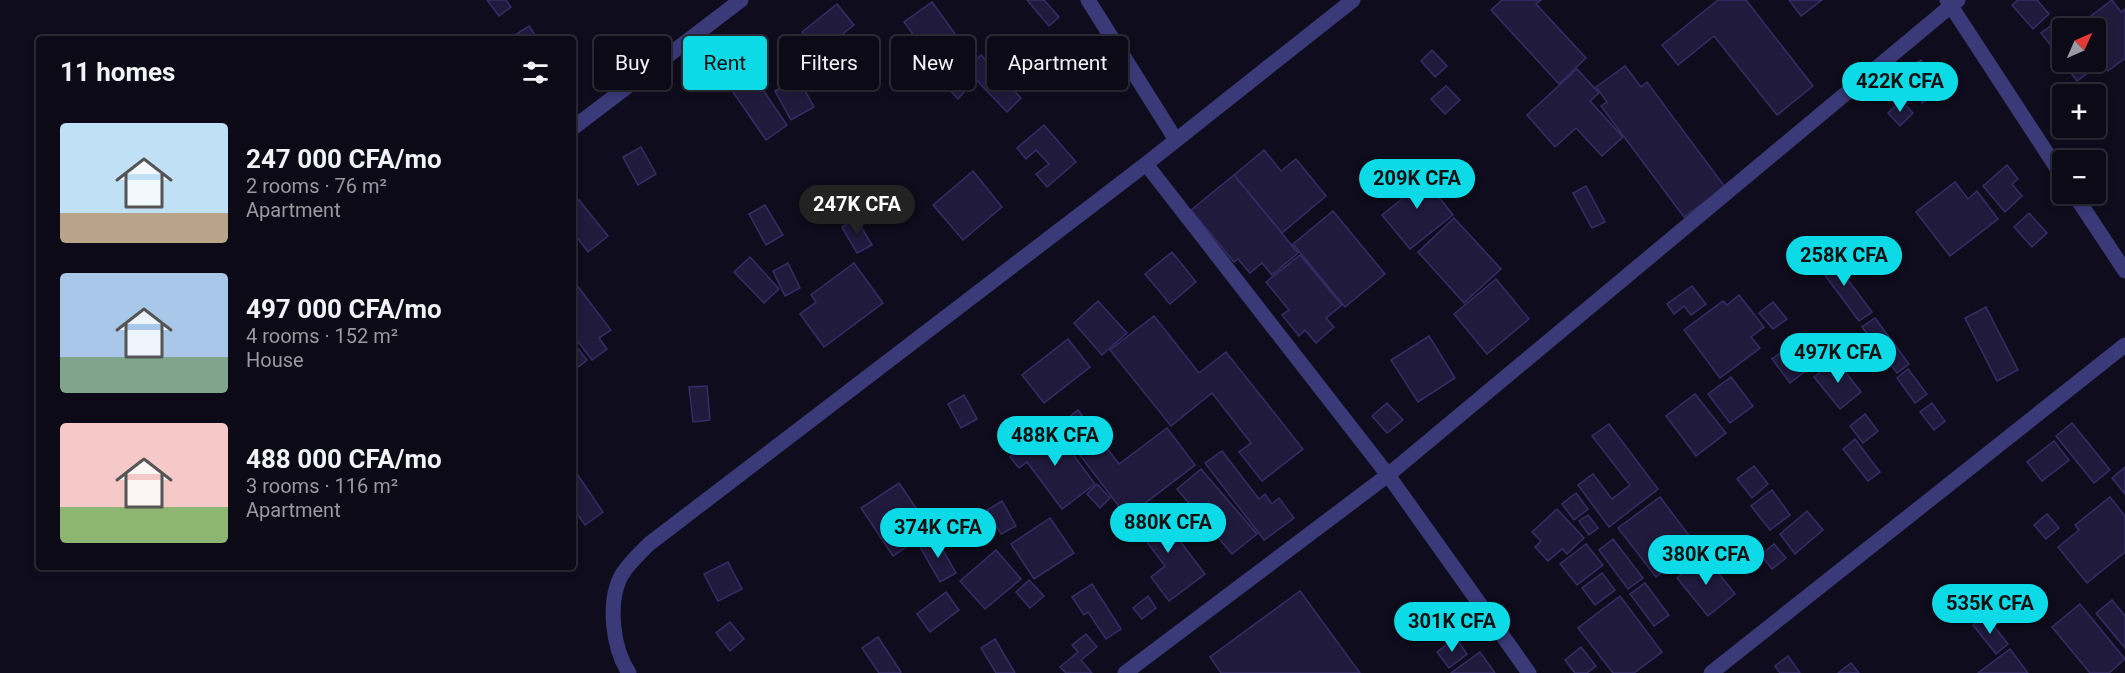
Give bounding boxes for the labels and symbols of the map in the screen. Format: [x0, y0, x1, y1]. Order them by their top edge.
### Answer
north arrow [2052, 18, 2106, 72]
pin: 422K CFA [1838, 62, 1962, 113]
pin: 209K CFA [1355, 159, 1479, 210]
pin: 247K CFA [795, 185, 919, 236]
pin: 258K CFA [1782, 236, 1906, 287]
pin: 497K CFA [1776, 333, 1900, 384]
pin: 488K CFA [993, 416, 1117, 467]
pin: 880K CFA [1106, 503, 1230, 554]
pin: 374K CFA [876, 508, 1000, 559]
pin: 380K CFA [1644, 535, 1768, 586]
pin: 535K CFA [1928, 584, 2052, 635]
pin: 301K CFA [1390, 602, 1514, 653]

